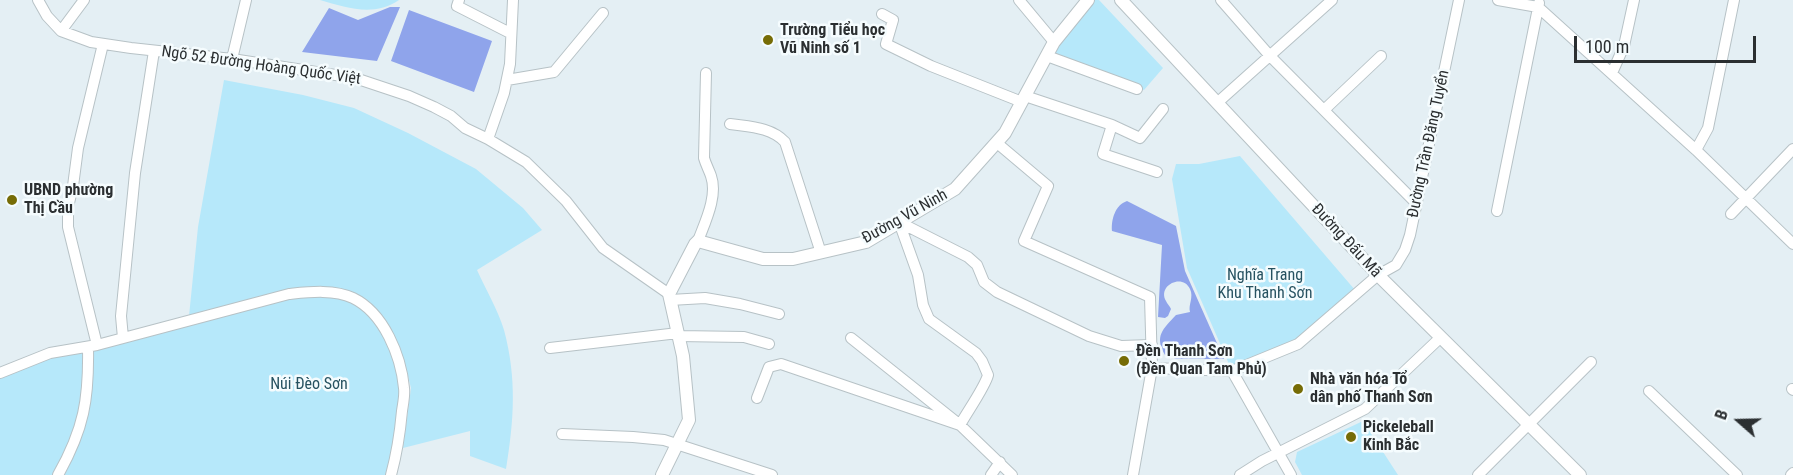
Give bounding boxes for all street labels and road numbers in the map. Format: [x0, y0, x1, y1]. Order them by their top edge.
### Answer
street label: Ngõ 52 Đường Hoàng Quốc Việt [160, 43, 362, 89]
street label: Đường Trần Đăng Tuyển [1404, 68, 1454, 220]
street label: Đường Vũ Ninh [859, 186, 951, 248]
street label: Đường Đấu Mã [1307, 200, 1385, 282]

